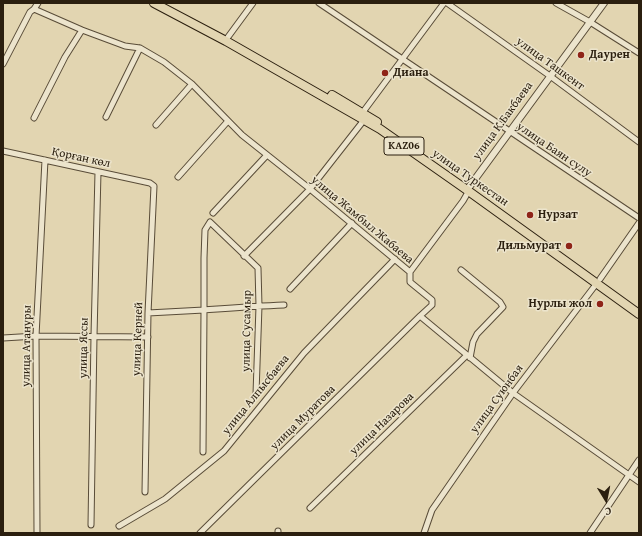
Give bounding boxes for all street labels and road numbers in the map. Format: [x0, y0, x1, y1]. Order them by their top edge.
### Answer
street label: улица Ташкент [513, 34, 587, 94]
street label: улица К.Бакбаева [470, 79, 536, 163]
street label: улица Баян сулу [514, 120, 594, 180]
road number: KАZ06 [384, 137, 424, 155]
street label: Қорған көл [50, 145, 112, 171]
street label: улица Туркестан [429, 146, 511, 210]
street label: улица Жамбыл Жабаева [308, 173, 416, 267]
street label: улица Сусамыр [239, 290, 255, 372]
street label: улица Керней [130, 302, 146, 376]
street label: улица Атануры [19, 305, 35, 387]
street label: улица Яссы [76, 317, 92, 379]
street label: улица Алпысбаева [219, 352, 293, 438]
street label: улица Суюнбая [467, 362, 527, 436]
street label: улица Муратова [267, 382, 339, 454]
street label: улица Назарова [347, 390, 417, 458]

